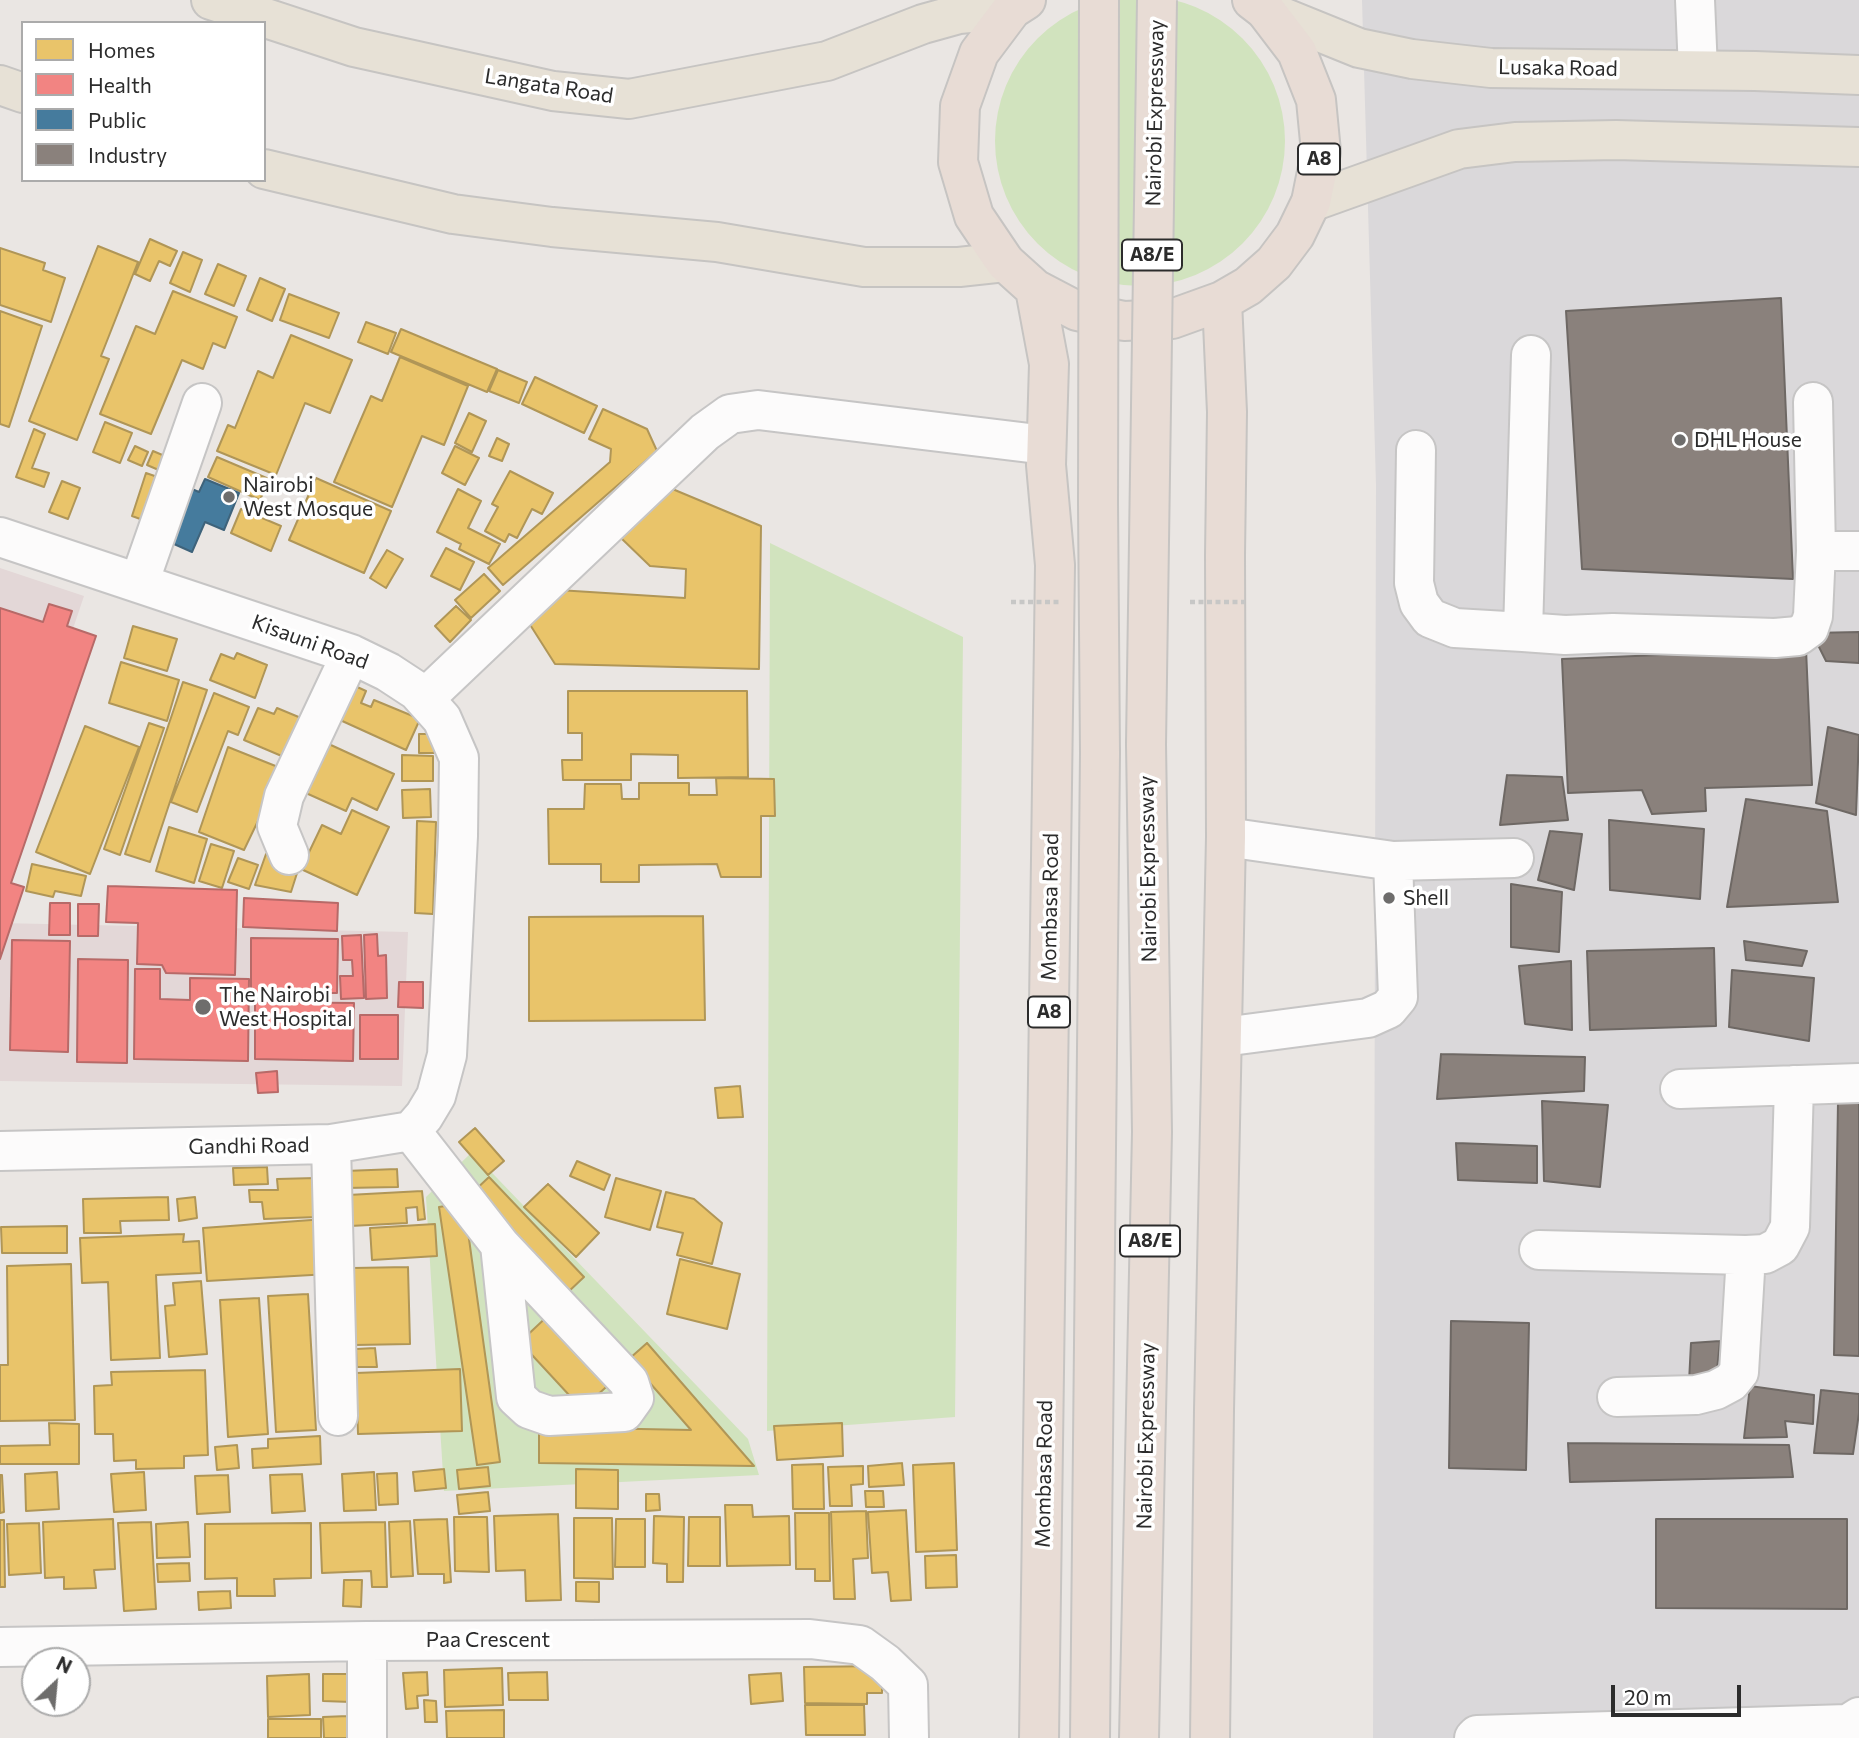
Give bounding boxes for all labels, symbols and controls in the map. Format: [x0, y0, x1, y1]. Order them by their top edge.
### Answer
street label: Nairobi Expressway [1141, 19, 1169, 207]
legend [21, 21, 266, 182]
text: Homes [88, 37, 155, 62]
street label: Lusaka Road [1498, 54, 1618, 82]
street label: Langata Road [483, 63, 615, 109]
text: Health [88, 72, 152, 97]
text: Public [88, 107, 146, 132]
text: Industry [88, 142, 167, 167]
road number: A8 [1298, 144, 1340, 174]
road number: A8/E [1122, 240, 1182, 270]
place label: DHL House [1694, 427, 1802, 453]
marker: DHL House [1672, 432, 1688, 448]
place label: Nairobi West Mosque [243, 472, 373, 522]
marker: Nairobi West Mosque [221, 489, 237, 505]
street label: Kisauni Road [248, 609, 372, 675]
street label: Nairobi Expressway [1134, 775, 1162, 963]
street label: Mombasa Road [1036, 833, 1064, 981]
place label: Shell [1403, 885, 1449, 911]
marker: Shell [1381, 890, 1397, 906]
place label: The Nairobi West Hospital [219, 982, 353, 1032]
road number: A8 [1028, 996, 1070, 1028]
marker: The Nairobi West Hospital [193, 997, 213, 1017]
street label: Gandhi Road [188, 1132, 310, 1160]
road number: A8/E [1120, 1226, 1180, 1256]
street label: Nairobi Expressway [1132, 1342, 1160, 1530]
street label: Mombasa Road [1030, 1400, 1058, 1548]
street label: Paa Crescent [426, 1627, 550, 1653]
north arrow [21, 1647, 91, 1717]
text: N [53, 1651, 76, 1678]
scale bar [1614, 1672, 1744, 1716]
text: 20 m [1624, 1684, 1672, 1709]

